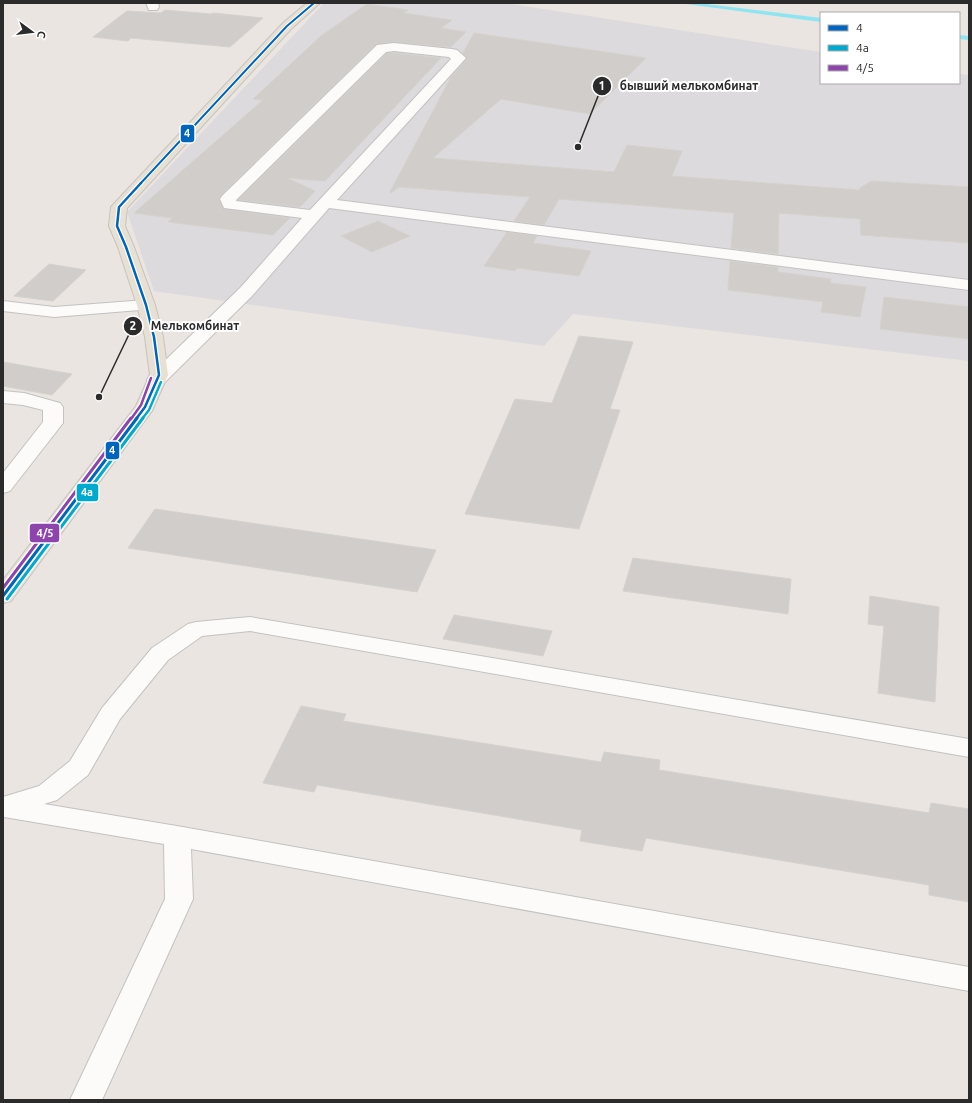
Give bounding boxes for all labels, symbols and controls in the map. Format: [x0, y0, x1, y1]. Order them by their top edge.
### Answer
north arrow [12, 12, 52, 52]
legend [820, 12, 960, 84]
text: 4 [856, 21, 863, 34]
text: С [35, 30, 48, 40]
text: 4а [856, 41, 869, 54]
text: 4/5 [856, 61, 874, 74]
callout: бывший мелькомбинат [592, 74, 767, 98]
text: 1 [599, 79, 605, 92]
text: бывший мелькомбинат [620, 79, 758, 92]
line badge: 4 [180, 124, 195, 143]
text: 4 [184, 127, 190, 139]
callout: Мелькомбинат [123, 314, 247, 338]
text: 2 [130, 319, 137, 332]
text: Мелькомбинат [151, 319, 239, 332]
line badge: 4 [105, 441, 120, 460]
text: 4 [109, 444, 115, 456]
line badge: 4а [76, 483, 99, 502]
text: 4а [81, 486, 93, 498]
line badge: 4/5 [29, 523, 60, 543]
text: 4/5 [36, 527, 54, 539]

